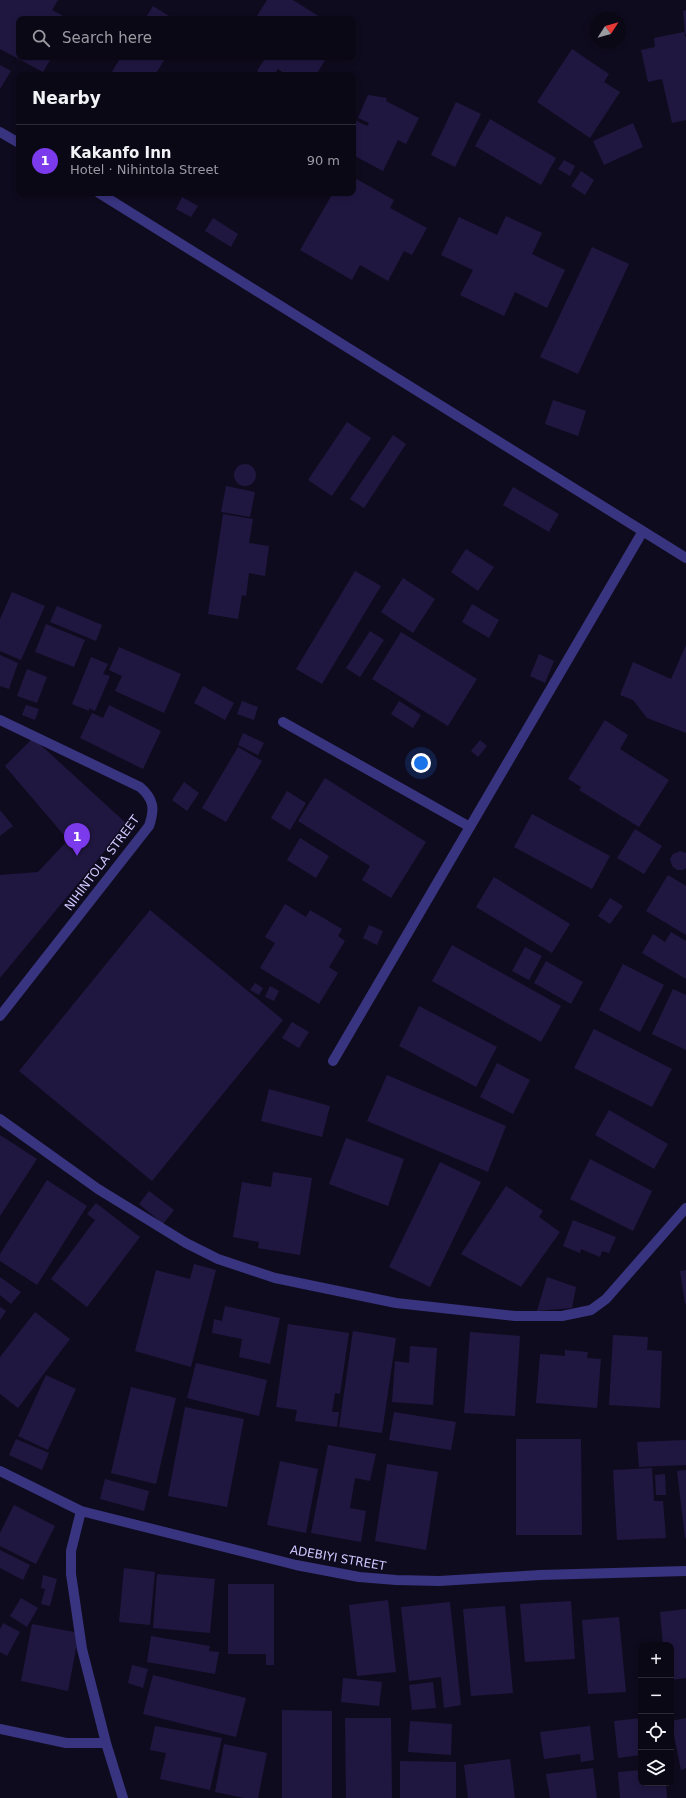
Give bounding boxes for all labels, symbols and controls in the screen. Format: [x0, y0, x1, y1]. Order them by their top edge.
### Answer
north arrow [590, 12, 626, 48]
search box [16, 16, 356, 60]
icon: search [30, 27, 52, 49]
text: Search here [62, 29, 152, 47]
text: Nearby [32, 88, 101, 108]
text: Kakanfo Inn [70, 144, 172, 162]
text: 1 [40, 153, 50, 168]
text: 90 m [307, 153, 340, 168]
text: Hotel · Nihintola Street [70, 162, 219, 177]
your location [411, 753, 431, 773]
street label: NIHINTOLA STREET [62, 812, 143, 913]
pin: 1 [64, 823, 90, 856]
street label: ADEBIYI STREET [289, 1543, 388, 1573]
map controls [638, 1642, 674, 1786]
button: + [638, 1642, 674, 1678]
button: − [638, 1678, 674, 1714]
button: locate [638, 1714, 674, 1750]
button: layers [638, 1750, 674, 1786]

